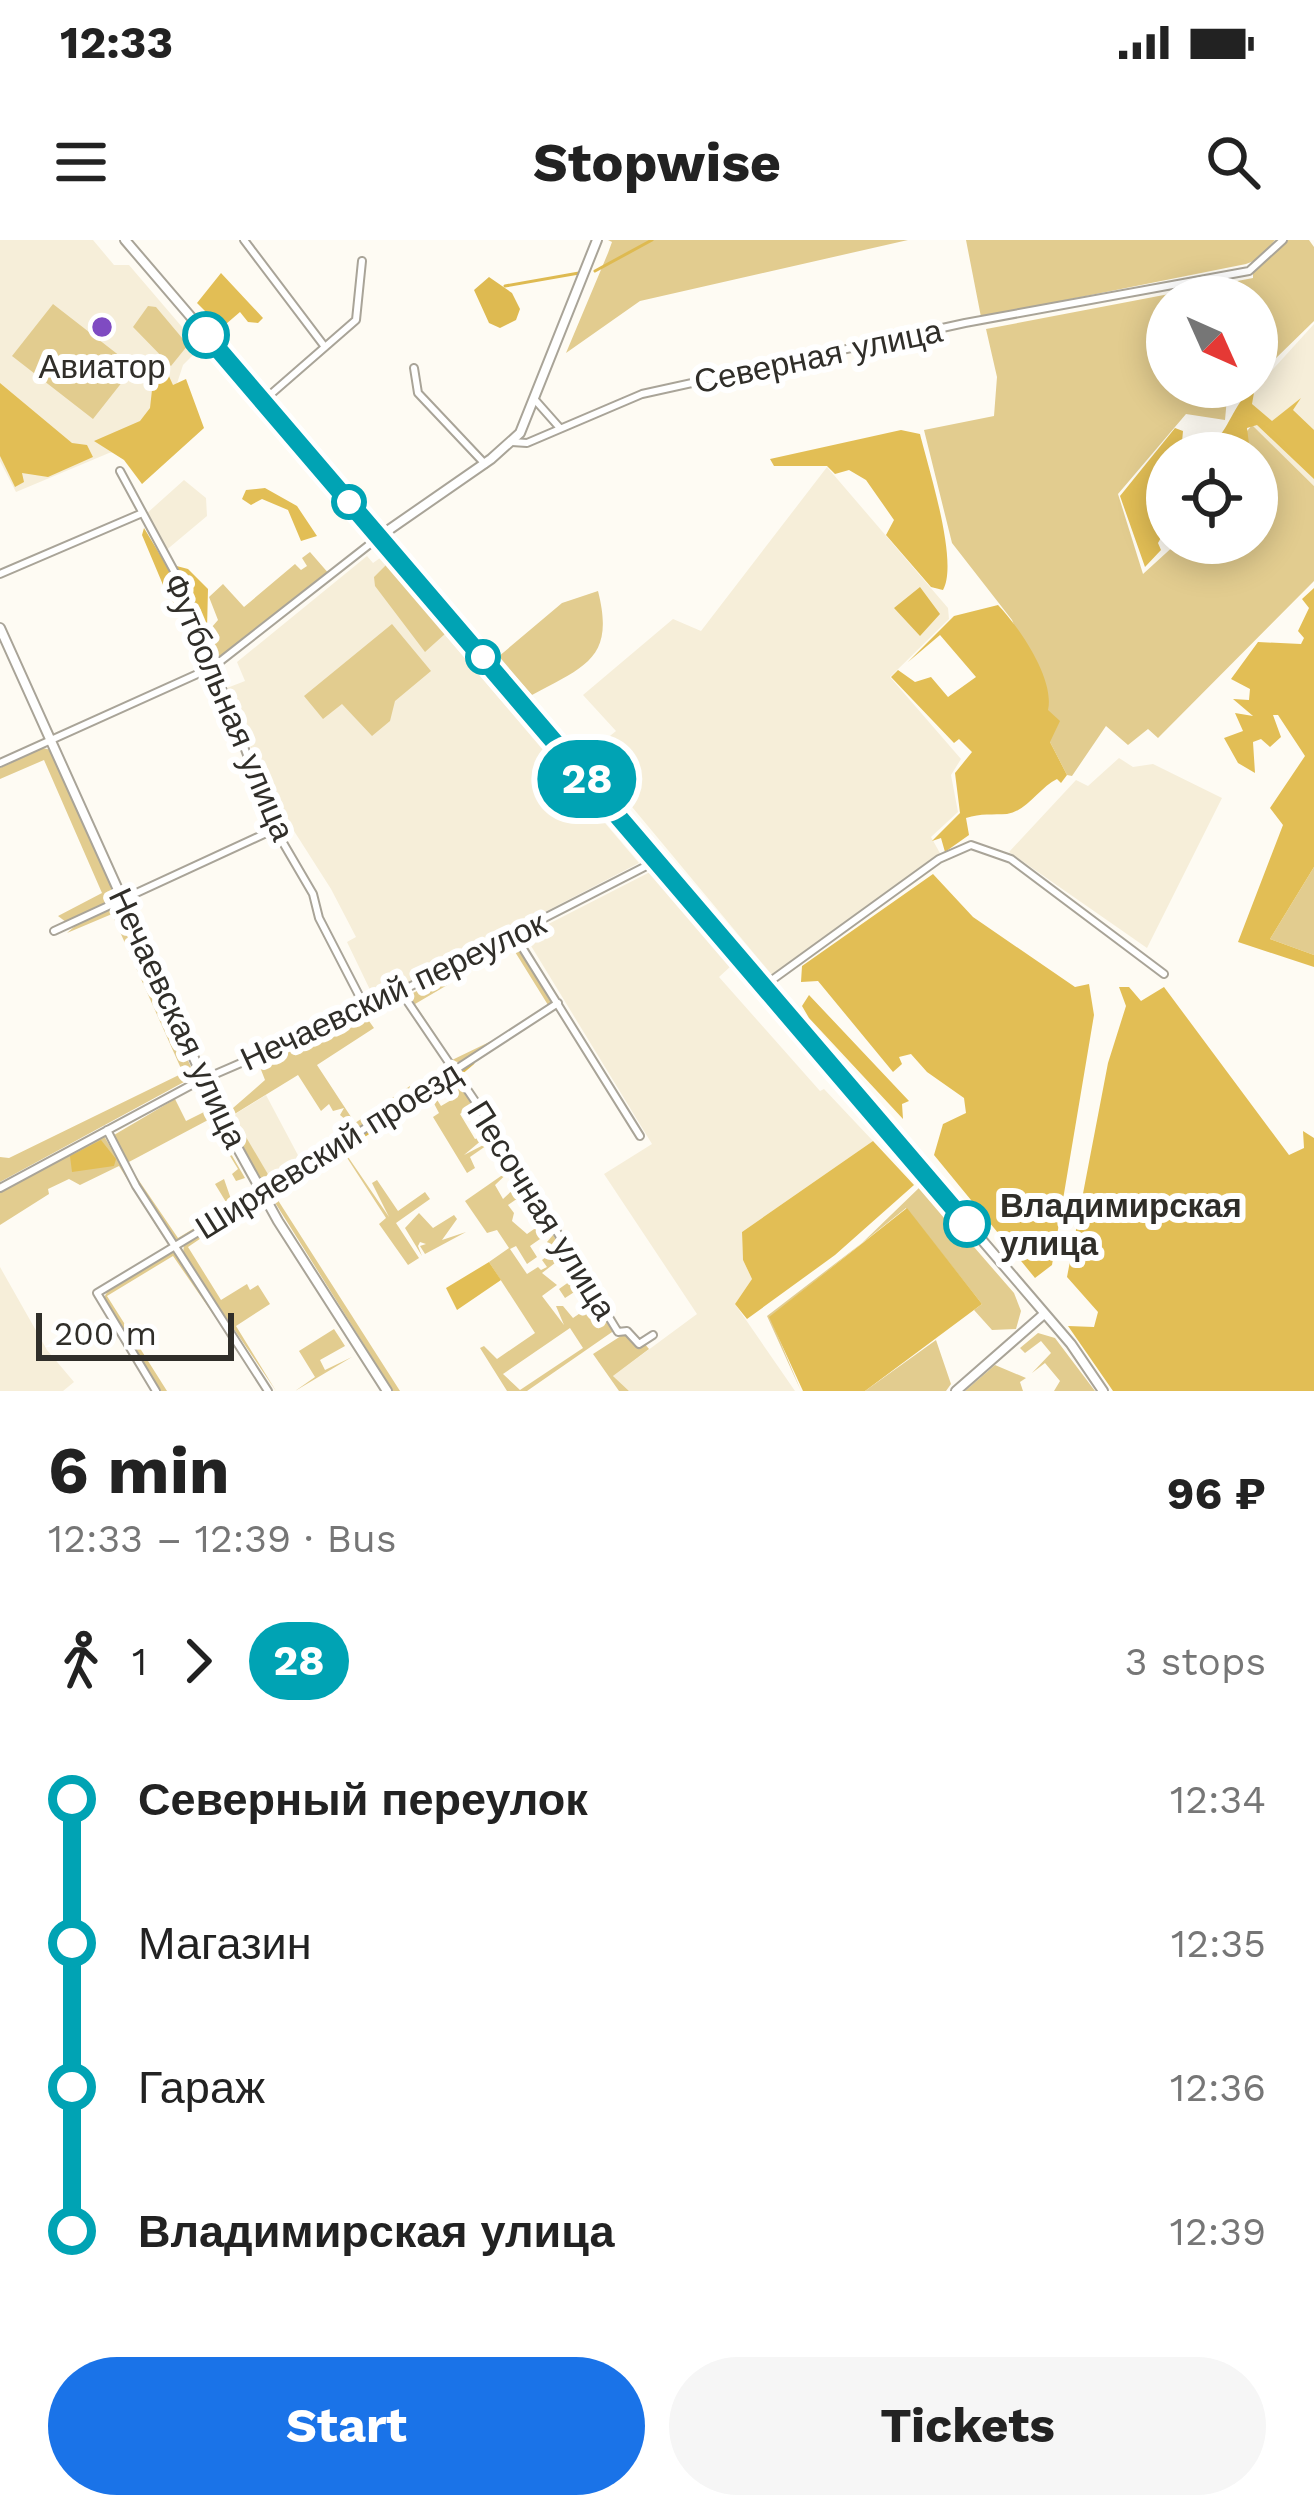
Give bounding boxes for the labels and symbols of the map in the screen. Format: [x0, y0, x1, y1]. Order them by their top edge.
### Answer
north arrow [1146, 276, 1278, 408]
street label: Северная улица [690, 311, 946, 401]
unlabelled marker [184, 313, 228, 357]
marker: Авиатор [89, 314, 115, 340]
place label: Авиатор [38, 347, 166, 386]
unlabelled marker [333, 486, 365, 518]
street label: Футбольная улица [155, 568, 303, 847]
unlabelled marker [467, 641, 499, 673]
line badge: 28 [533, 740, 641, 818]
street label: Нечаевская улица [101, 882, 256, 1155]
street label: Нечаевский переулок [234, 903, 552, 1079]
street label: Ширяевский проезд [188, 1053, 468, 1247]
street label: Песочная улица [459, 1094, 625, 1327]
place label: Владимирская улица [1000, 1186, 1242, 1263]
marker: Владимирская улица [945, 1202, 989, 1246]
scale bar [36, 1307, 234, 1360]

